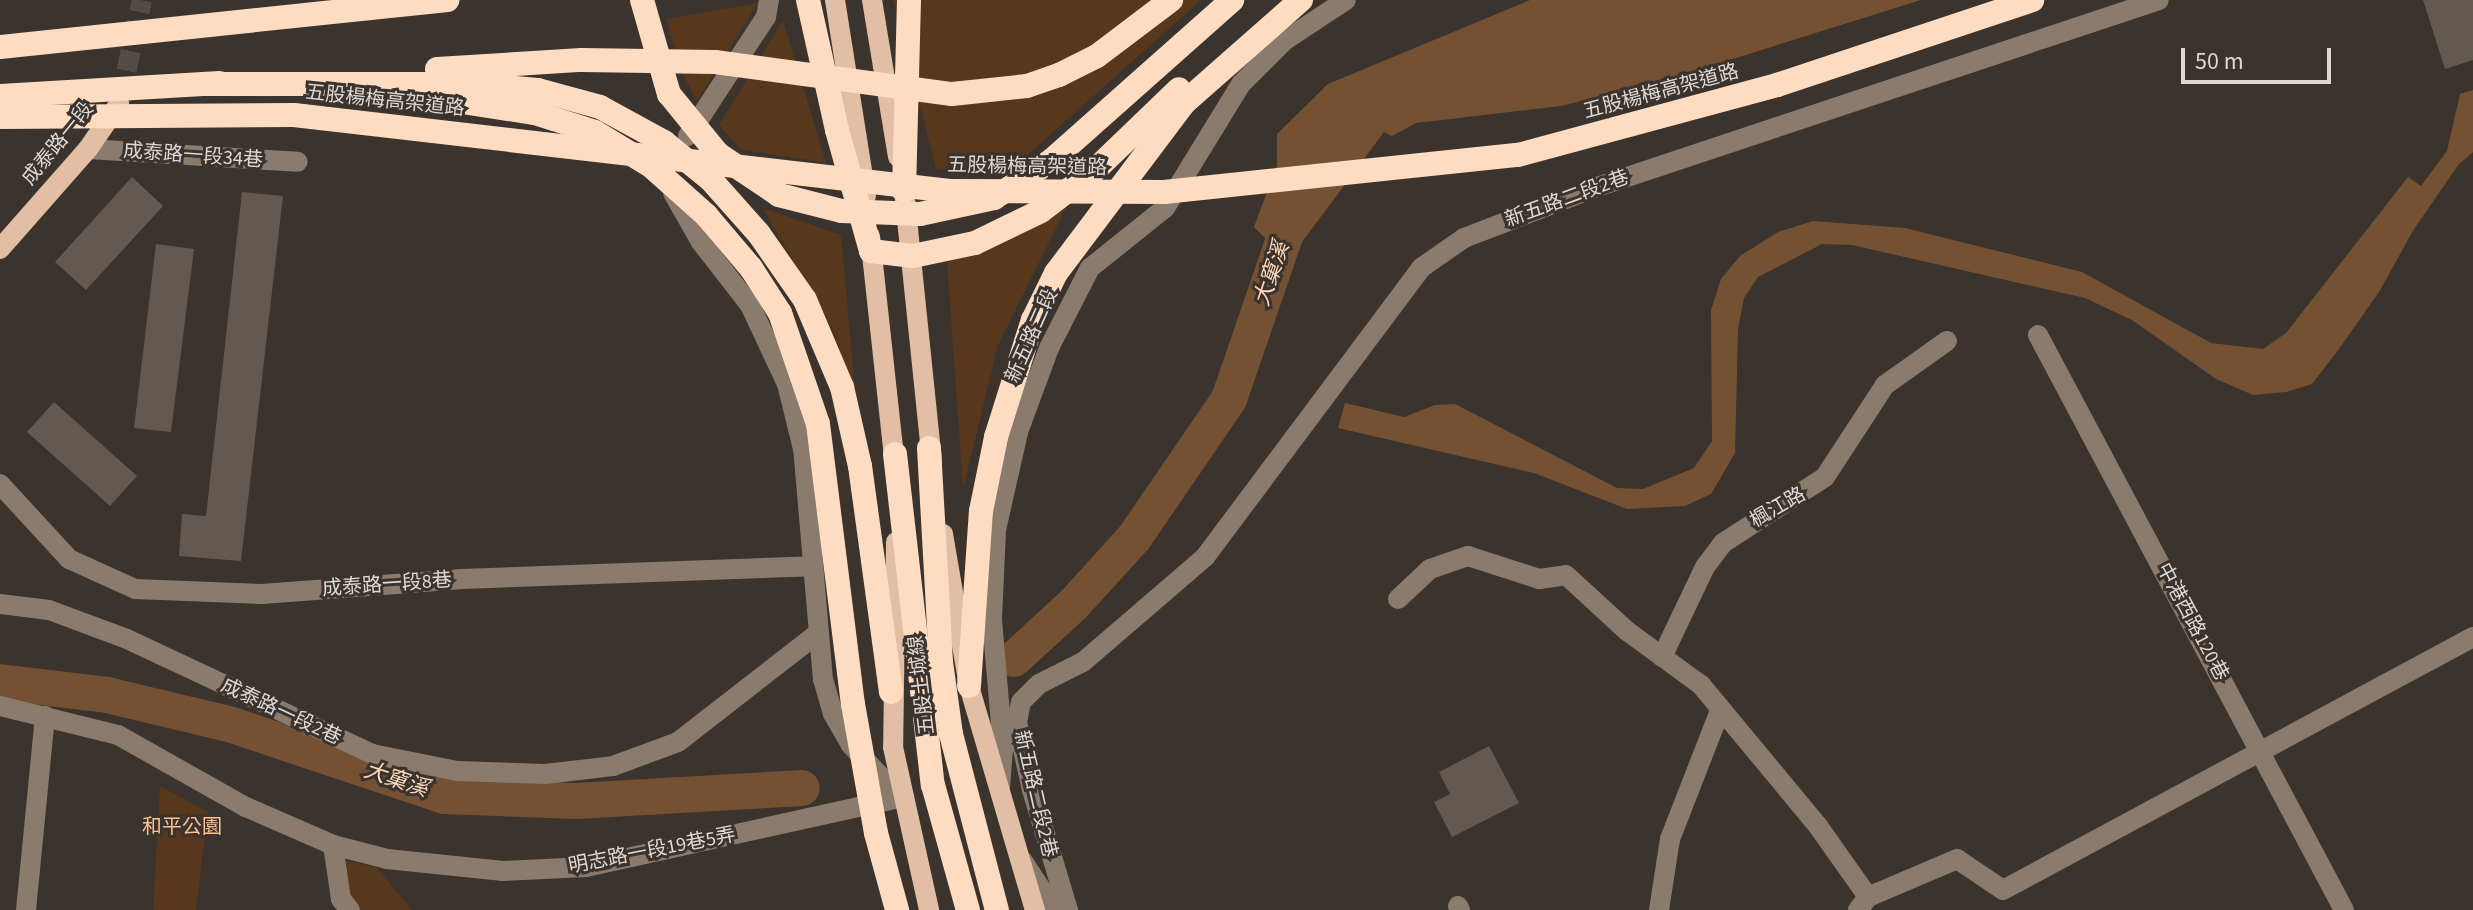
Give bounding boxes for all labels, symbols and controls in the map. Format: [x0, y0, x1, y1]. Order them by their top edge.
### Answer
scale bar [2185, 32, 2335, 82]
text: 50 m [2195, 44, 2244, 79]
street label: 五股楊梅高架道路 [1581, 60, 1741, 124]
street label: 五股楊梅高架道路 [304, 81, 466, 121]
street label: 成泰路一段 [17, 98, 99, 190]
street label: 成泰路一段34巷 [122, 139, 264, 173]
street label: 五股楊梅高架道路 [947, 154, 1107, 180]
street label: 新五路二段2巷 [1502, 166, 1632, 232]
water label: 大窠溪 [1249, 239, 1295, 309]
street label: 新五路二段 [1001, 285, 1063, 387]
street label: 楓江路 [1746, 483, 1810, 533]
street label: 中港西路120巷 [2151, 559, 2233, 685]
street label: 成泰路一段8巷 [321, 568, 453, 602]
street label: 五股土城線 [904, 634, 940, 736]
street label: 成泰路一段2巷 [217, 674, 345, 750]
street label: 新五路二段2巷 [1009, 728, 1061, 860]
water label: 大窠溪 [361, 757, 431, 803]
park label: 和平公園 [142, 815, 222, 839]
street label: 明志路一段19巷5弄 [566, 823, 738, 879]

